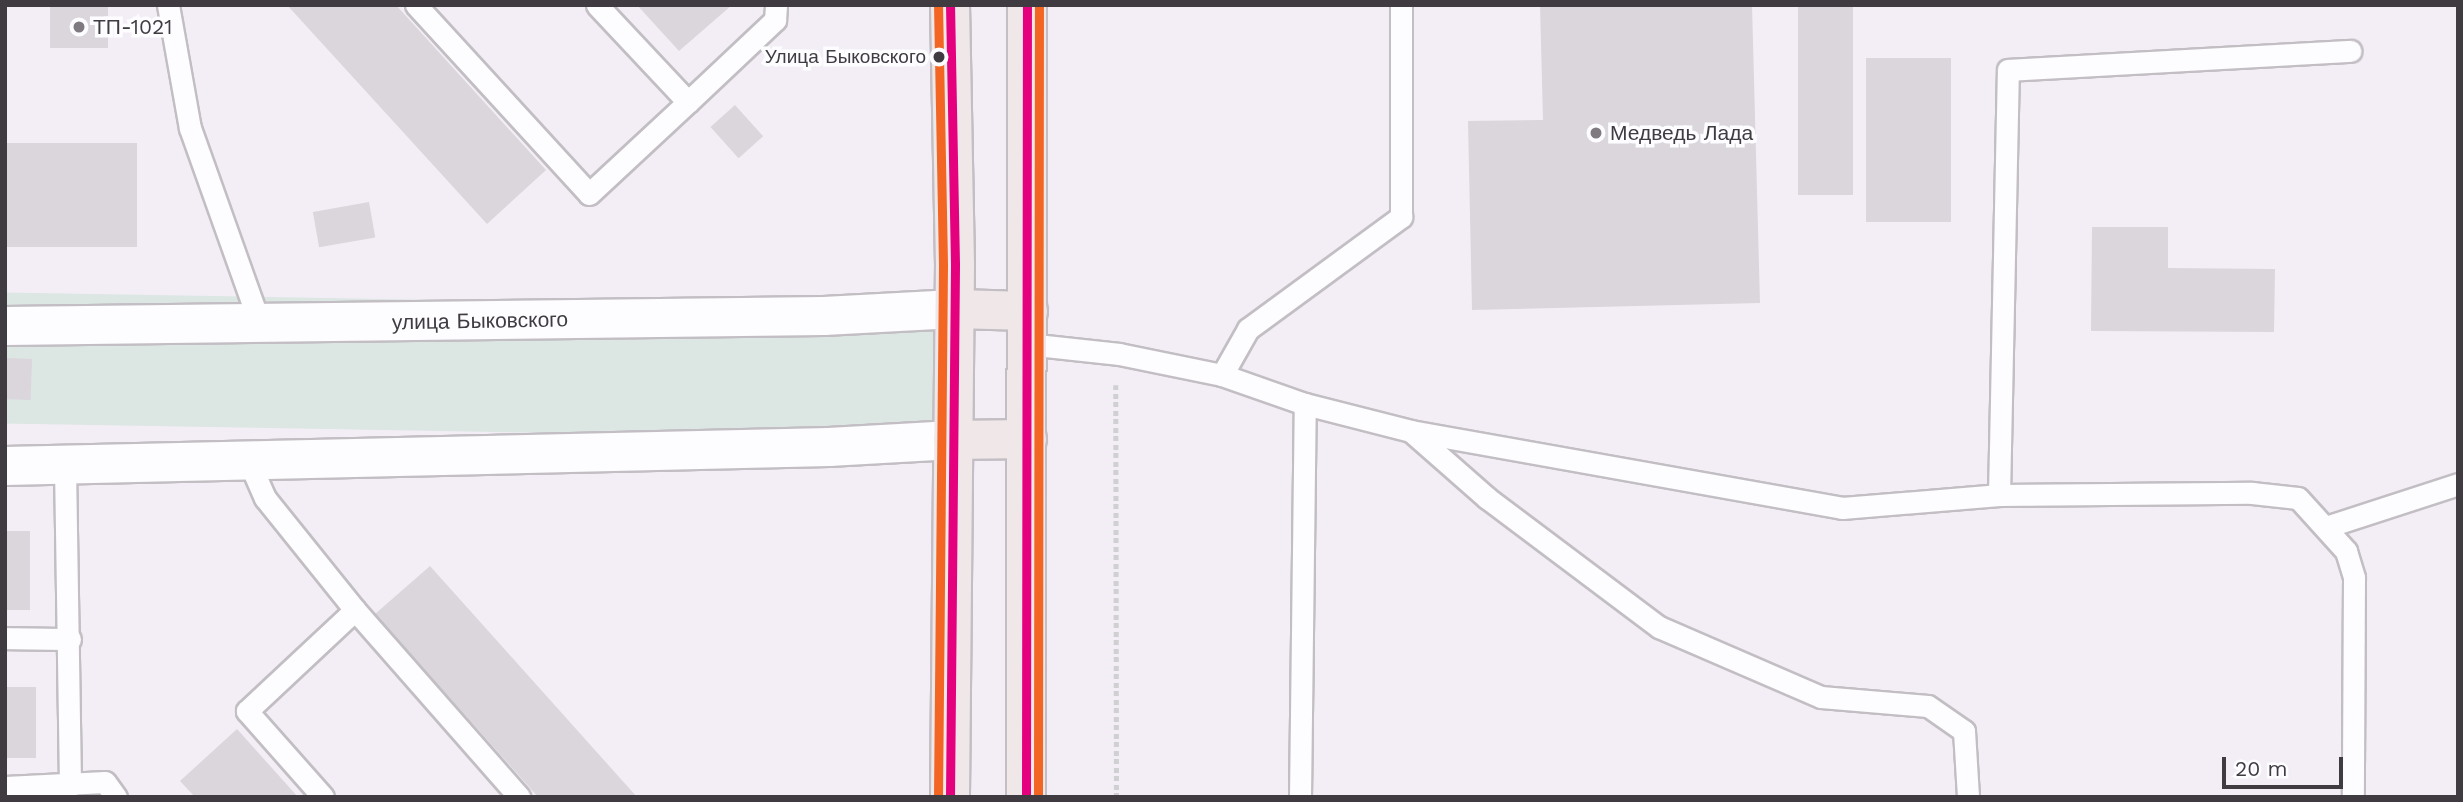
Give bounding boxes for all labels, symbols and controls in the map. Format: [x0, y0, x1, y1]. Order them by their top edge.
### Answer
place label: ТП-1021 [93, 14, 172, 40]
marker: ТП-1021 [71, 19, 87, 35]
place label: Улица Быковского [765, 46, 926, 68]
marker: Улица Быковского [932, 50, 946, 64]
place label: Медведь Лада [1610, 120, 1753, 146]
marker: Медведь Лада [1588, 125, 1604, 141]
street label: улица Быковского [392, 307, 568, 335]
scale bar [2225, 742, 2346, 786]
text: 20 m [2235, 756, 2287, 781]

